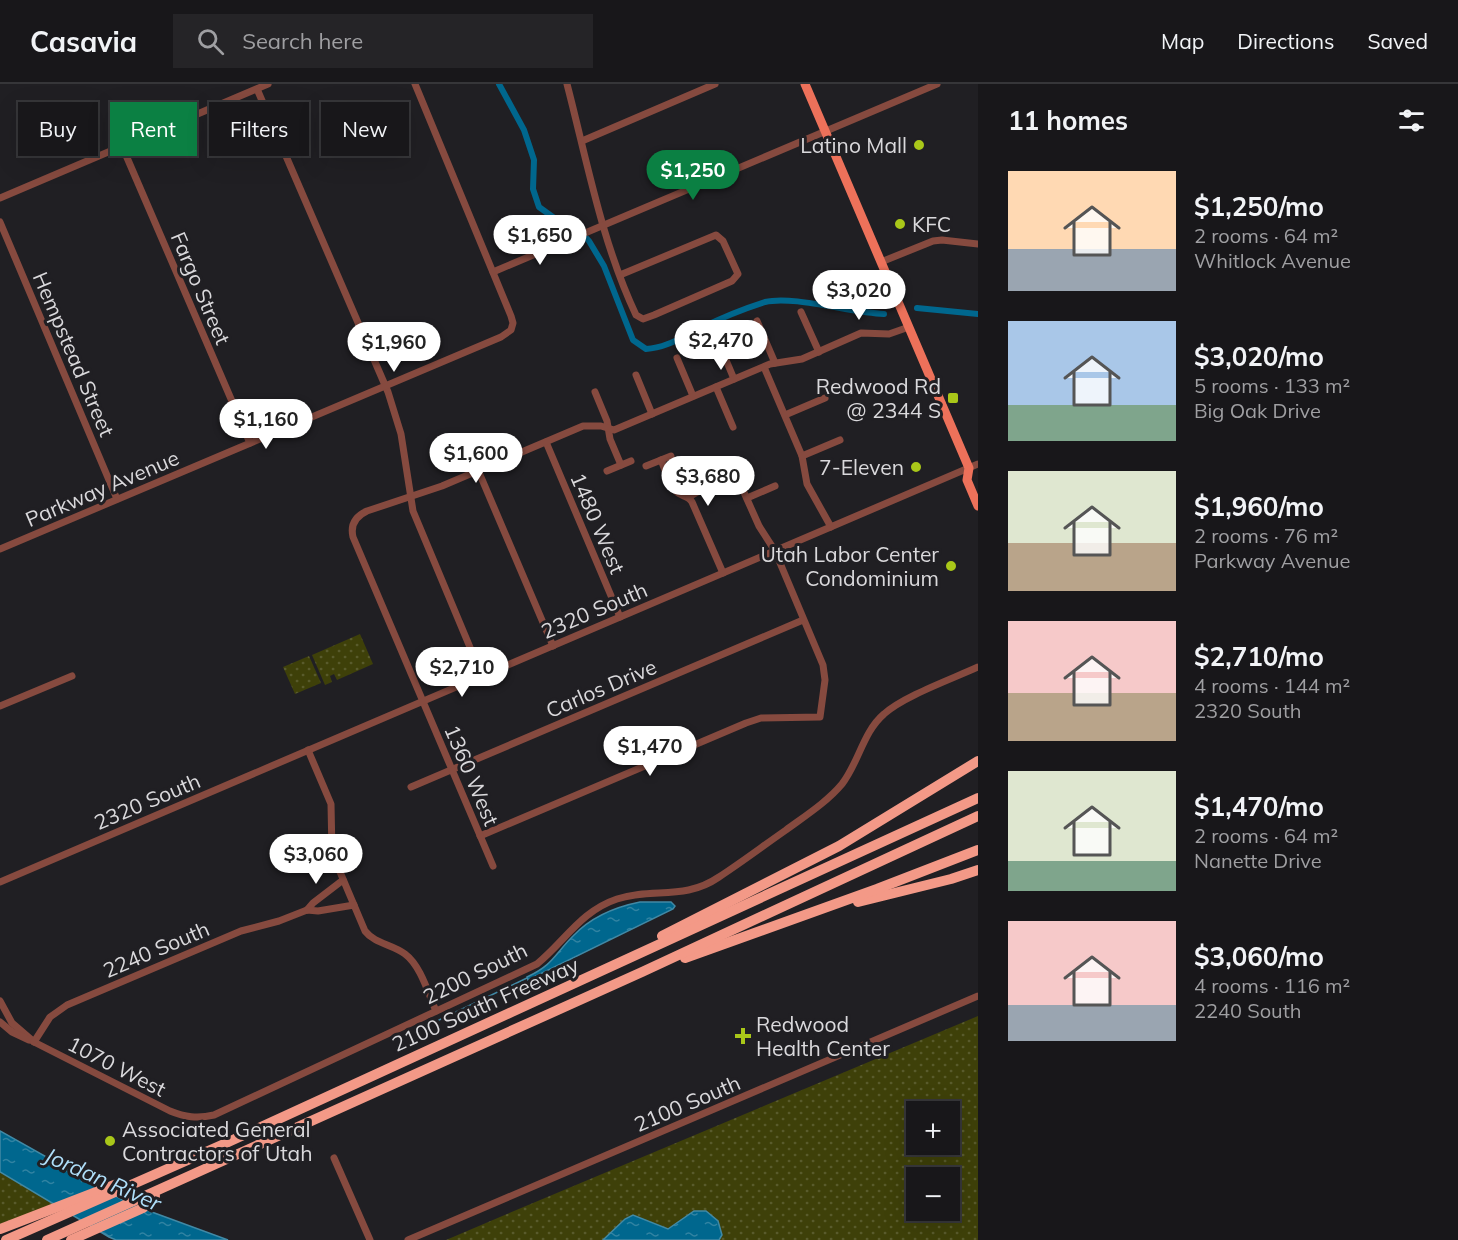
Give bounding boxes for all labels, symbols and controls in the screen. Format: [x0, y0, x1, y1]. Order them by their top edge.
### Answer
search box [173, 14, 593, 68]
text: Casavia [30, 24, 137, 59]
icon: search [194, 25, 227, 58]
text: Search here [242, 27, 363, 55]
text: Map [1161, 28, 1204, 54]
text: Directions [1237, 28, 1334, 54]
text: Saved [1367, 28, 1428, 54]
chip: Buy [18, 102, 98, 156]
chip: Rent [110, 102, 197, 156]
chip: Filters [209, 102, 309, 156]
chip: New [321, 102, 409, 156]
text: 11 homes [1008, 104, 1128, 137]
icon: filters [1395, 104, 1428, 137]
place label: Latino Mall [800, 132, 907, 158]
marker: Latino Mall [912, 138, 926, 152]
pin: $1,250 [644, 150, 742, 201]
text: $1,250 [661, 157, 725, 182]
text: $1,250/mo [1194, 190, 1324, 223]
icon: home [1056, 195, 1128, 267]
place label: KFC [912, 211, 951, 237]
pin: $1,650 [491, 215, 589, 266]
marker: KFC [893, 217, 907, 231]
text: $1,650 [508, 222, 572, 247]
text: 2 rooms · 64 m² [1194, 223, 1338, 248]
street label: Fargo Street [166, 228, 236, 348]
text: Whitlock Avenue [1194, 248, 1351, 273]
street label: Hempstead Street [28, 268, 120, 440]
pin: $3,020 [810, 270, 908, 321]
text: $3,020 [827, 277, 891, 302]
pin: $2,470 [672, 320, 770, 371]
pin: $1,960 [345, 322, 443, 373]
text: $2,470 [689, 327, 753, 352]
text: $1,960 [362, 329, 426, 354]
text: $3,020/mo [1194, 340, 1324, 373]
icon: home [1056, 345, 1128, 417]
place label: Redwood Rd @ 2344 S [816, 373, 941, 423]
text: 5 rooms · 133 m² [1194, 373, 1350, 398]
marker: Redwood Rd @ 2344 S [946, 391, 960, 405]
text: Big Oak Drive [1194, 398, 1321, 423]
pin: $1,160 [217, 399, 315, 450]
text: $1,160 [234, 406, 298, 431]
pin: $1,600 [427, 433, 525, 484]
text: $1,600 [444, 440, 508, 465]
street label: Parkway Avenue [21, 444, 183, 532]
place label: 7-Eleven [819, 454, 904, 480]
pin: $3,680 [659, 456, 757, 507]
marker: 7-Eleven [909, 460, 923, 474]
text: $3,680 [676, 463, 740, 488]
street label: 1480 West [565, 469, 631, 577]
text: $1,960/mo [1194, 490, 1324, 523]
icon: home [1056, 495, 1128, 567]
text: 2 rooms · 76 m² [1194, 523, 1338, 548]
place label: Utah Labor Center Condominium [761, 541, 939, 591]
text: Parkway Avenue [1194, 548, 1350, 573]
marker: Utah Labor Center Condominium [944, 559, 958, 573]
street label: 2320 South [537, 576, 651, 644]
text: $2,710/mo [1194, 640, 1324, 673]
icon: home [1056, 645, 1128, 717]
pin: $2,710 [413, 647, 511, 698]
street label: Carlos Drive [542, 653, 660, 723]
text: $2,710 [430, 654, 494, 679]
text: 4 rooms · 144 m² [1194, 673, 1350, 698]
text: 2320 South [1194, 698, 1301, 723]
street label: 1360 West [439, 721, 505, 829]
pin: $1,470 [601, 726, 699, 777]
text: $1,470 [618, 733, 682, 758]
street label: 2320 South [90, 767, 204, 835]
text: $1,470/mo [1194, 790, 1324, 823]
icon: home [1056, 795, 1128, 867]
text: 2 rooms · 64 m² [1194, 823, 1338, 848]
pin: $3,060 [267, 834, 365, 885]
text: $3,060 [284, 841, 348, 866]
text: Nanette Drive [1194, 848, 1322, 873]
street label: 2240 South [99, 915, 213, 983]
street label: 2200 South [419, 937, 531, 1009]
text: $3,060/mo [1194, 940, 1324, 973]
icon: home [1056, 945, 1128, 1017]
street label: 2100 South Freeway [388, 951, 582, 1057]
text: 4 rooms · 116 m² [1194, 973, 1350, 998]
text: 2240 South [1194, 998, 1301, 1023]
place label: Redwood Health Center [756, 1011, 890, 1061]
marker: Redwood Health Center [734, 1027, 752, 1045]
street label: 1070 West [63, 1030, 171, 1102]
street label: 2100 South [630, 1069, 744, 1137]
map controls [906, 1101, 960, 1221]
button: + [906, 1101, 960, 1155]
place label: Associated General Contractors of Utah [122, 1116, 313, 1166]
marker: Associated General Contractors of Utah [103, 1134, 117, 1148]
water label: Jordan River [39, 1140, 167, 1218]
button: − [906, 1167, 960, 1221]

